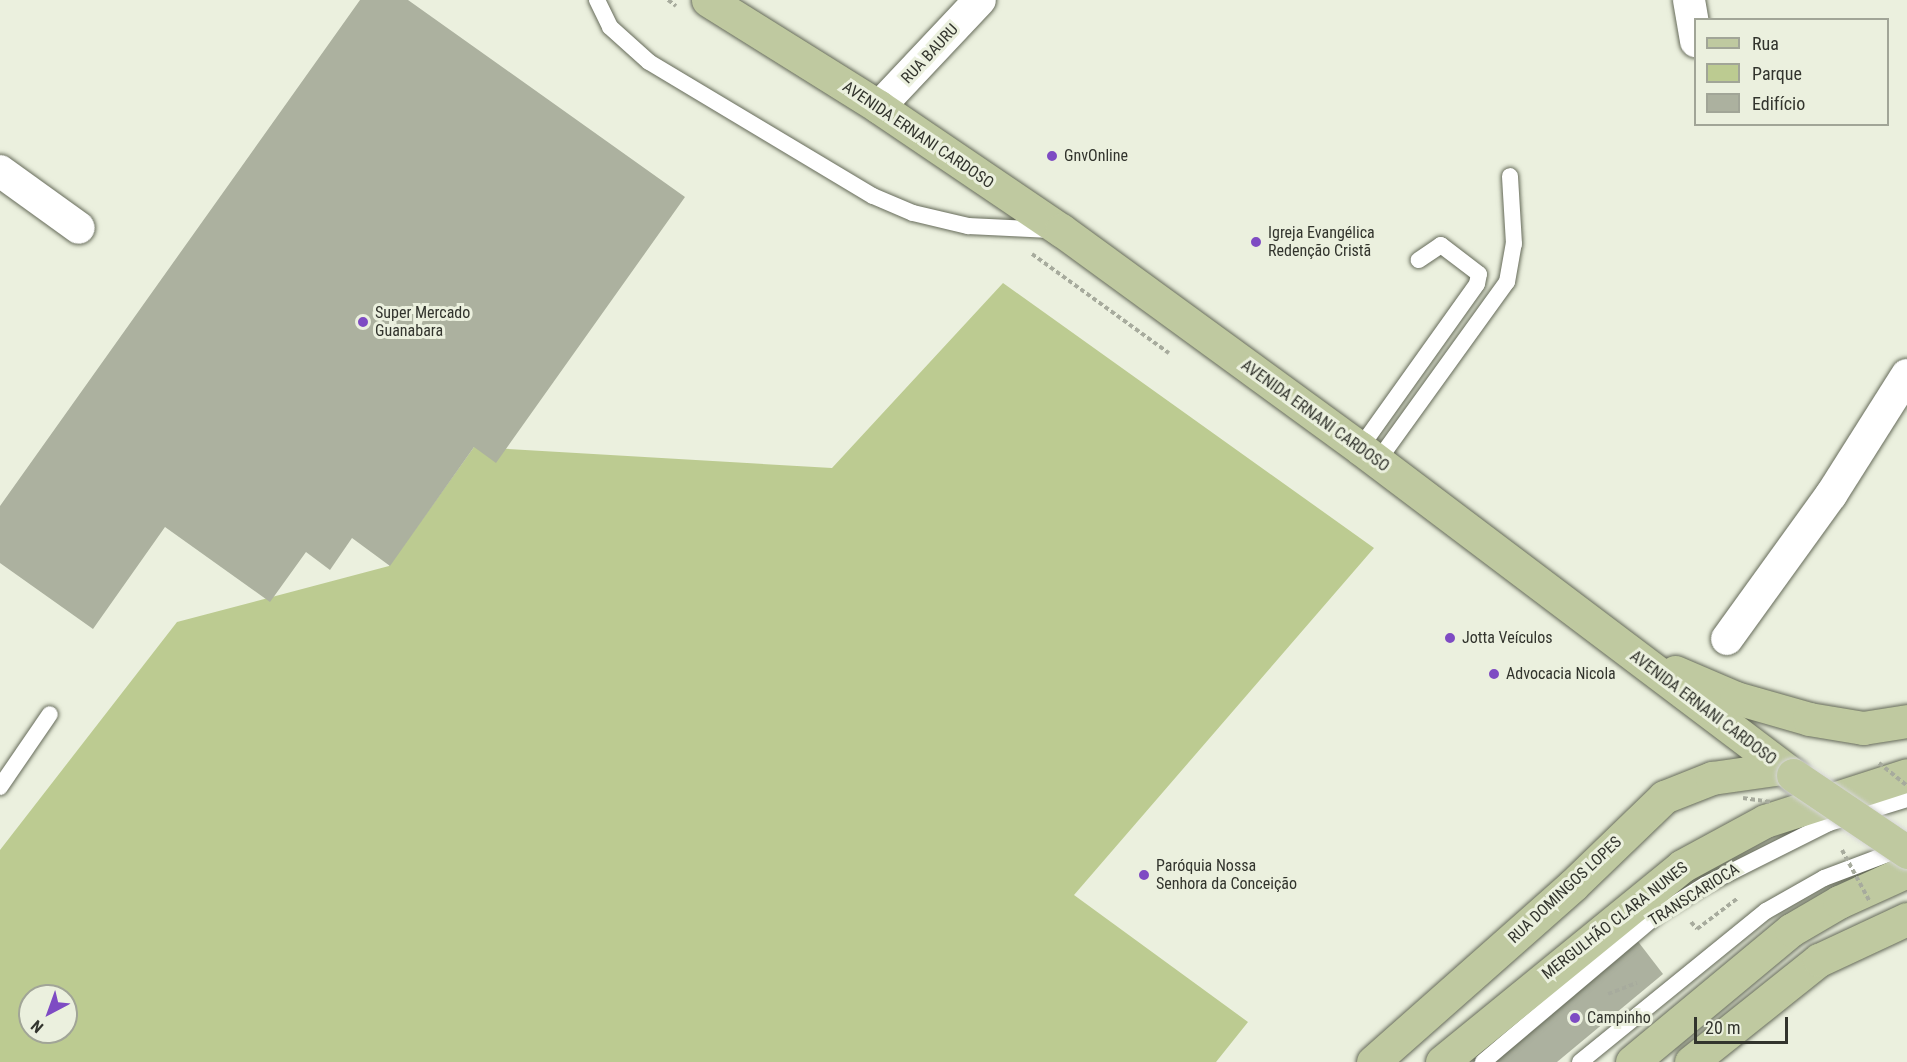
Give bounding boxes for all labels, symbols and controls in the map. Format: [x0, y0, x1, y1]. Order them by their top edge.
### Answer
legend [1694, 18, 1889, 126]
street label: RUA BAURU [898, 20, 962, 88]
text: Rua [1752, 33, 1779, 54]
text: Parque [1752, 63, 1802, 84]
street label: AVENIDA ERNANI CARDOSO [839, 77, 997, 193]
text: Edifício [1752, 93, 1805, 114]
place label: GnvOnline [1064, 146, 1128, 166]
marker: GnvOnline [1045, 149, 1059, 163]
place label: Igreja Evangélica Redenção Cristã [1268, 223, 1375, 261]
marker: Igreja Evangélica Redenção Cristã [1249, 235, 1263, 249]
place label: Super Mercado Guanabara [375, 303, 470, 341]
marker: Super Mercado Guanabara [356, 315, 370, 329]
street label: AVENIDA ERNANI CARDOSO [1237, 356, 1393, 476]
place label: Jotta Veículos [1462, 628, 1553, 648]
marker: Jotta Veículos [1443, 631, 1457, 645]
street label: AVENIDA ERNANI CARDOSO [1626, 647, 1780, 769]
place label: Advocacia Nicola [1506, 664, 1616, 684]
marker: Advocacia Nicola [1487, 667, 1501, 681]
street label: RUA DOMINGOS LOPES [1504, 833, 1626, 947]
place label: Paróquia Nossa Senhora da Conceição [1156, 856, 1297, 894]
street label: MERGULHÃO CLARA NUNES [1538, 858, 1692, 984]
street label: TRANSCARIOCA [1645, 860, 1743, 930]
marker: Paróquia Nossa Senhora da Conceição [1137, 868, 1151, 882]
north arrow [18, 984, 78, 1044]
scale bar [1697, 1005, 1792, 1043]
place label: Campinho [1587, 1008, 1651, 1028]
marker: Campinho [1568, 1011, 1582, 1025]
text: N [27, 1016, 47, 1037]
text: 20 m [1705, 1017, 1740, 1038]

